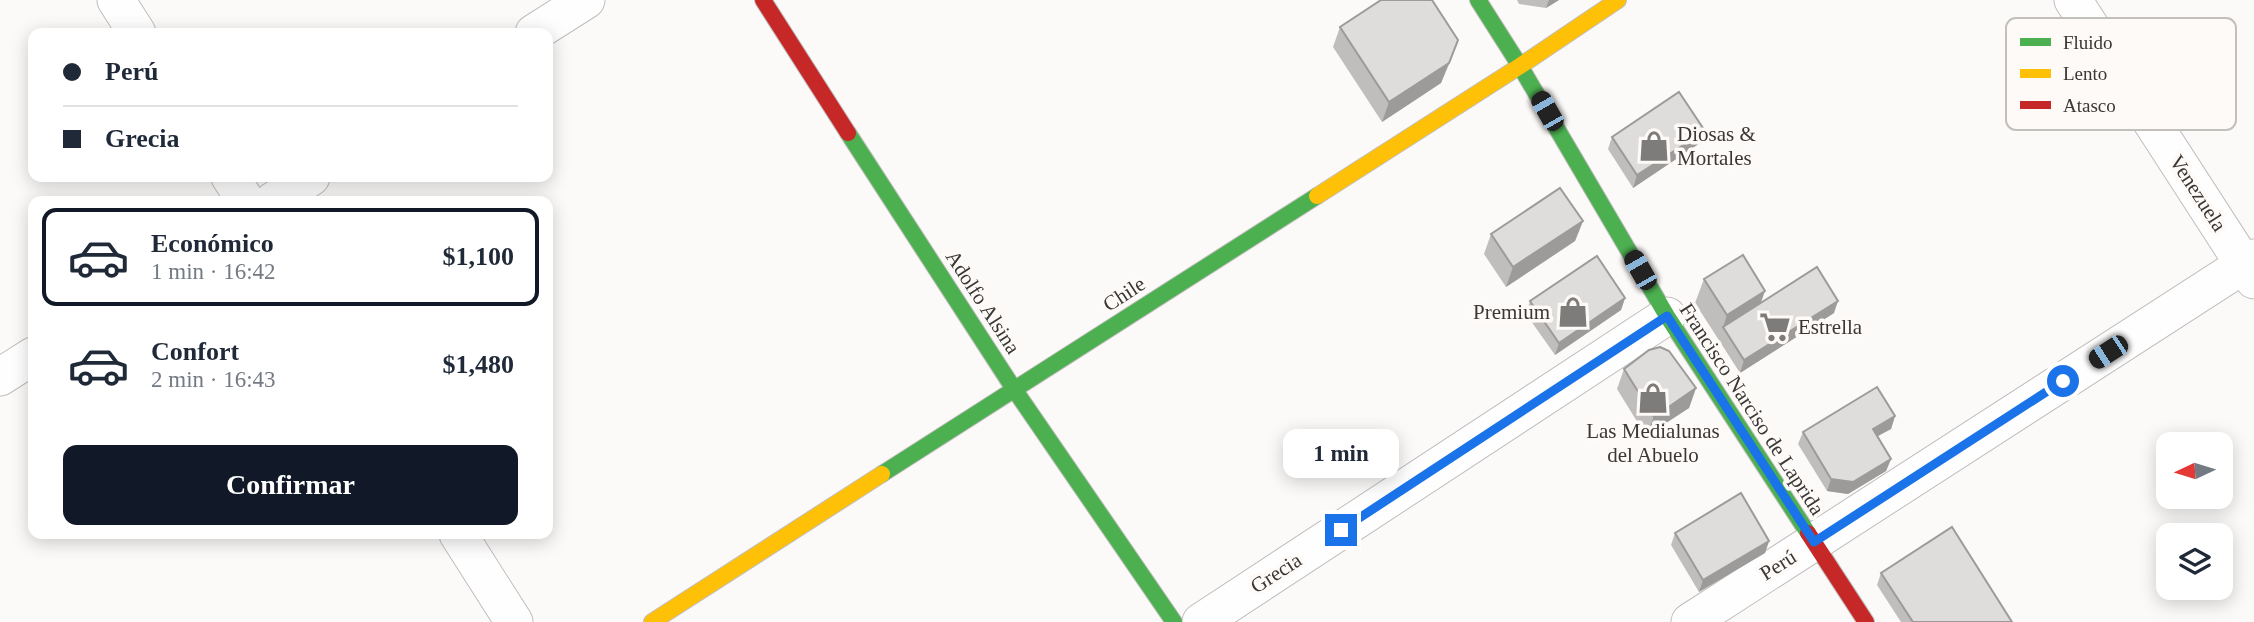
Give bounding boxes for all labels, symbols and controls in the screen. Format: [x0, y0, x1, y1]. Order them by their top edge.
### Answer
legend [2006, 18, 2236, 130]
text: Fluido [2063, 32, 2113, 53]
text: Perú [105, 57, 158, 86]
text: Lento [2063, 63, 2107, 84]
car [1528, 88, 1567, 134]
text: Atasco [2063, 95, 2116, 116]
place label: Diosas & Mortales [1677, 122, 1756, 170]
text: Grecia [105, 124, 180, 153]
shop icon: Diosas & Mortales [1637, 129, 1671, 163]
street label: Venezuela [2164, 150, 2232, 236]
icon: car [67, 226, 130, 289]
text: Económico [151, 229, 274, 258]
text: $1,100 [443, 242, 514, 271]
street label: Adolfo Alsina [941, 246, 1026, 359]
car [1621, 247, 1660, 293]
text: 1 min · 16:42 [151, 259, 276, 284]
street label: Chile [1098, 272, 1150, 316]
shop icon: Premium [1556, 295, 1590, 329]
street label: Francisco Narciso de Laprida [1674, 299, 1830, 520]
place label: Premium [1473, 300, 1550, 324]
supermarket icon: Estrella [1758, 310, 1792, 344]
place label: Estrella [1798, 315, 1863, 339]
car [2085, 332, 2132, 372]
icon: car [67, 334, 130, 397]
text: Confort [151, 337, 239, 366]
text: $1,480 [443, 350, 514, 379]
route start [2047, 365, 2079, 397]
text: 2 min · 16:43 [151, 367, 276, 392]
shop icon: Las Medialunas del Abuelo [1636, 381, 1670, 415]
place label: Las Medialunas del Abuelo [1586, 419, 1720, 467]
callout: 1 min [1283, 428, 1399, 477]
north arrow [2156, 432, 2233, 509]
map controls [2156, 432, 2233, 600]
text: 1 min [1313, 441, 1369, 466]
button: Confirmar [63, 445, 518, 525]
route end [1325, 514, 1357, 546]
button: layers [2156, 523, 2233, 600]
street label: Perú [1755, 544, 1801, 585]
street label: Grecia [1246, 547, 1307, 598]

